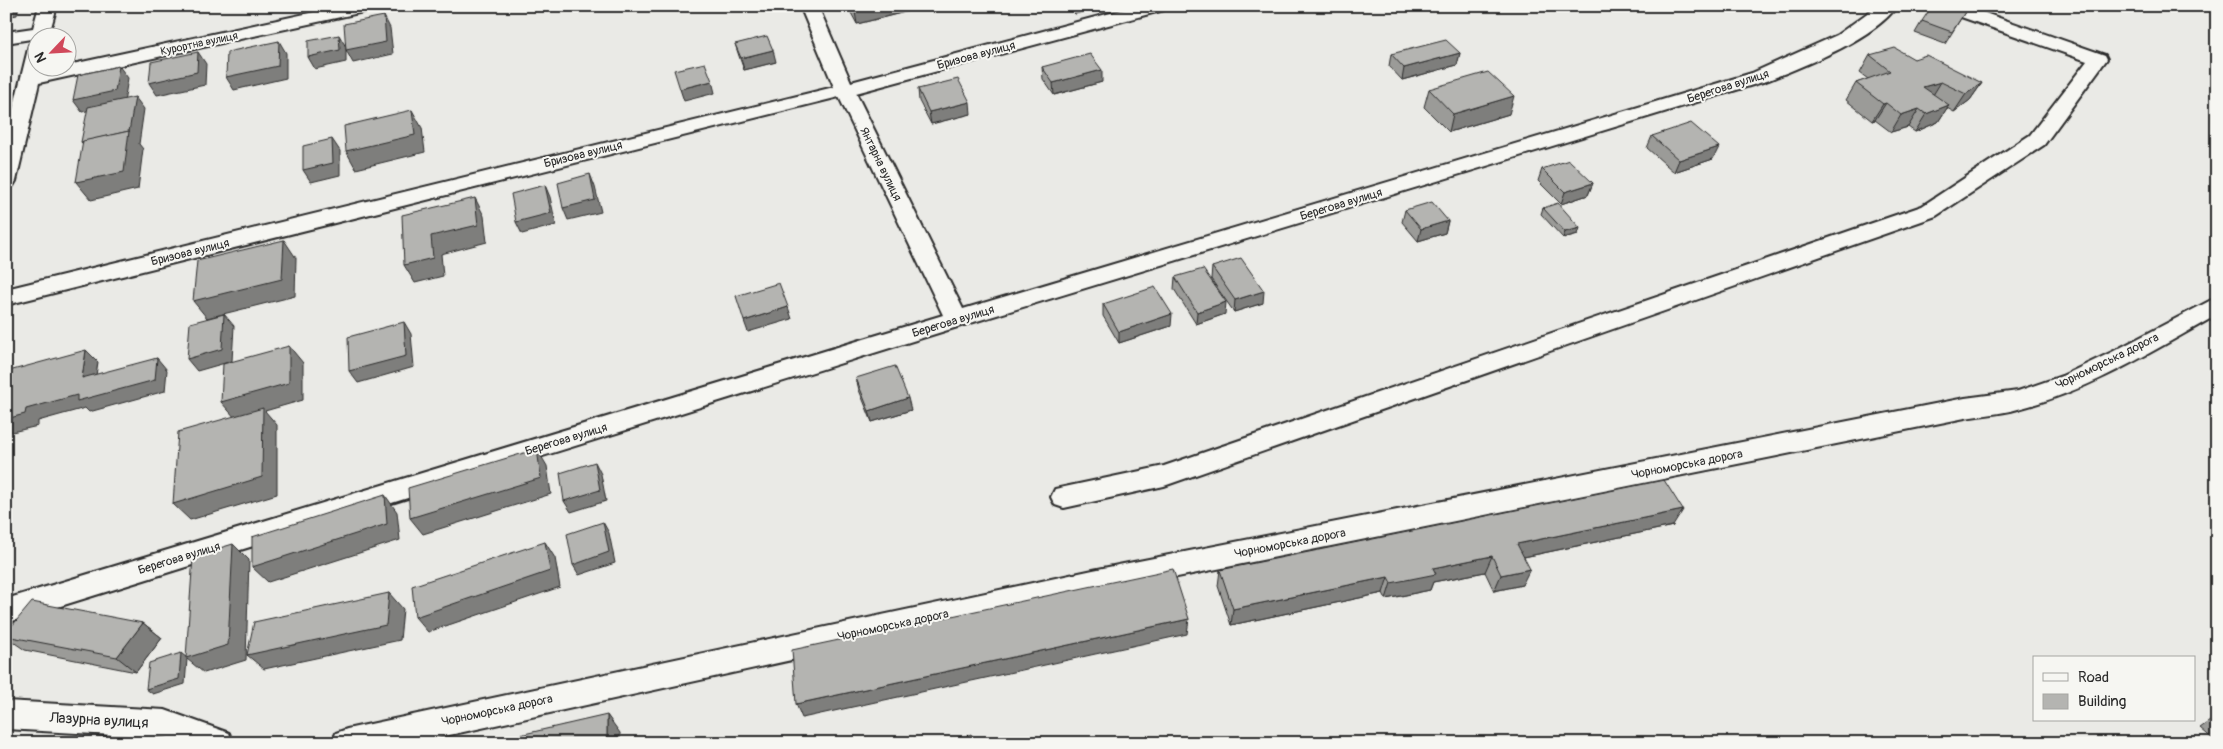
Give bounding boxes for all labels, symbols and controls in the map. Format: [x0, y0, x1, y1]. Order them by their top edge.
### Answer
north arrow [28, 28, 78, 78]
street label: Курортна вулиця [159, 29, 239, 58]
street label: Бризова вулиця [935, 38, 1017, 73]
text: N [31, 49, 50, 65]
street label: Берегова вулиця [1685, 66, 1771, 107]
street label: Янтарна вулиця [856, 125, 905, 204]
street label: Бризова вулиця [542, 137, 624, 171]
street label: Берегова вулиця [1298, 185, 1384, 224]
street label: Бризова вулиця [149, 235, 231, 269]
street label: Берегова вулиця [910, 302, 996, 341]
street label: Чорноморська дорога [2053, 330, 2162, 393]
street label: Берегова вулиця [523, 420, 609, 459]
street label: Чорноморська дорога [1630, 446, 1744, 483]
street label: Чорноморська дорога [1233, 525, 1347, 562]
street label: Берегова вулиця [136, 539, 222, 578]
street label: Чорноморська дорога [836, 606, 950, 645]
legend [2033, 656, 2196, 722]
text: Road [2078, 668, 2109, 687]
street label: Чорноморська дорога [440, 691, 554, 730]
text: Building [2078, 692, 2126, 711]
street label: Лазурна вулиця [48, 708, 149, 733]

